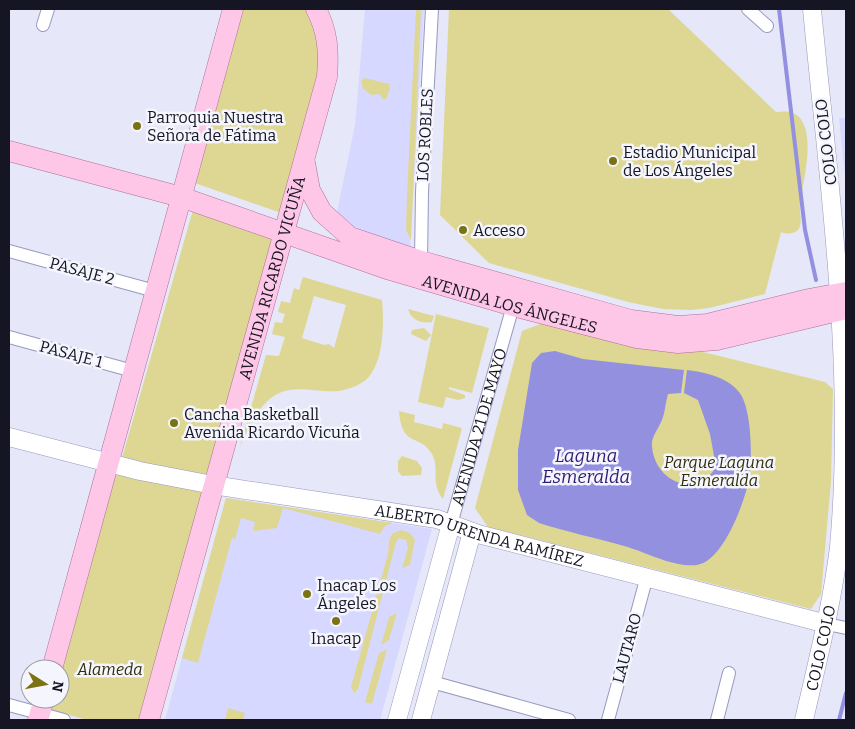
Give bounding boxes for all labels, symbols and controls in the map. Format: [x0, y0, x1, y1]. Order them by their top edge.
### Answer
street label: LOS ROBLES [413, 88, 437, 182]
street label: COLO COLO [811, 98, 841, 186]
place label: Parroquia Nuestra Señora de Fátima [147, 108, 284, 145]
marker: Parroquia Nuestra Señora de Fátima [131, 120, 143, 132]
place label: Estadio Municipal de Los Ángeles [623, 143, 756, 180]
marker: Estadio Municipal de Los Ángeles [607, 155, 619, 167]
street label: AVENIDA RICARDO VICUÑA [234, 173, 309, 382]
place label: Acceso [473, 221, 525, 240]
marker: Acceso [457, 224, 469, 236]
street label: PASAJE 2 [47, 253, 117, 289]
street label: AVENIDA LOS ÁNGELES [420, 270, 600, 337]
street label: PASAJE 1 [37, 336, 105, 372]
street label: AVENIDA 21 DE MAYO [447, 346, 510, 508]
place label: Cancha Basketball Avenida Ricardo Vicuña [184, 405, 360, 442]
marker: Cancha Basketball Avenida Ricardo Vicuña [168, 417, 180, 429]
water label: Laguna Esmeralda [542, 445, 630, 488]
park label: Parque Laguna Esmeralda [664, 453, 774, 490]
street label: ALBERTO URENDA RAMÍREZ [373, 500, 586, 570]
place label: Inacap Los Ángeles [317, 576, 396, 613]
marker: Inacap Los Ángeles [301, 588, 313, 600]
street label: COLO COLO [802, 603, 839, 693]
street label: LAUTARO [609, 611, 645, 685]
marker: Inacap [330, 615, 342, 627]
place label: Inacap [311, 629, 361, 648]
north arrow [20, 659, 70, 709]
park label: Alameda [76, 660, 143, 679]
text: N [48, 679, 67, 693]

